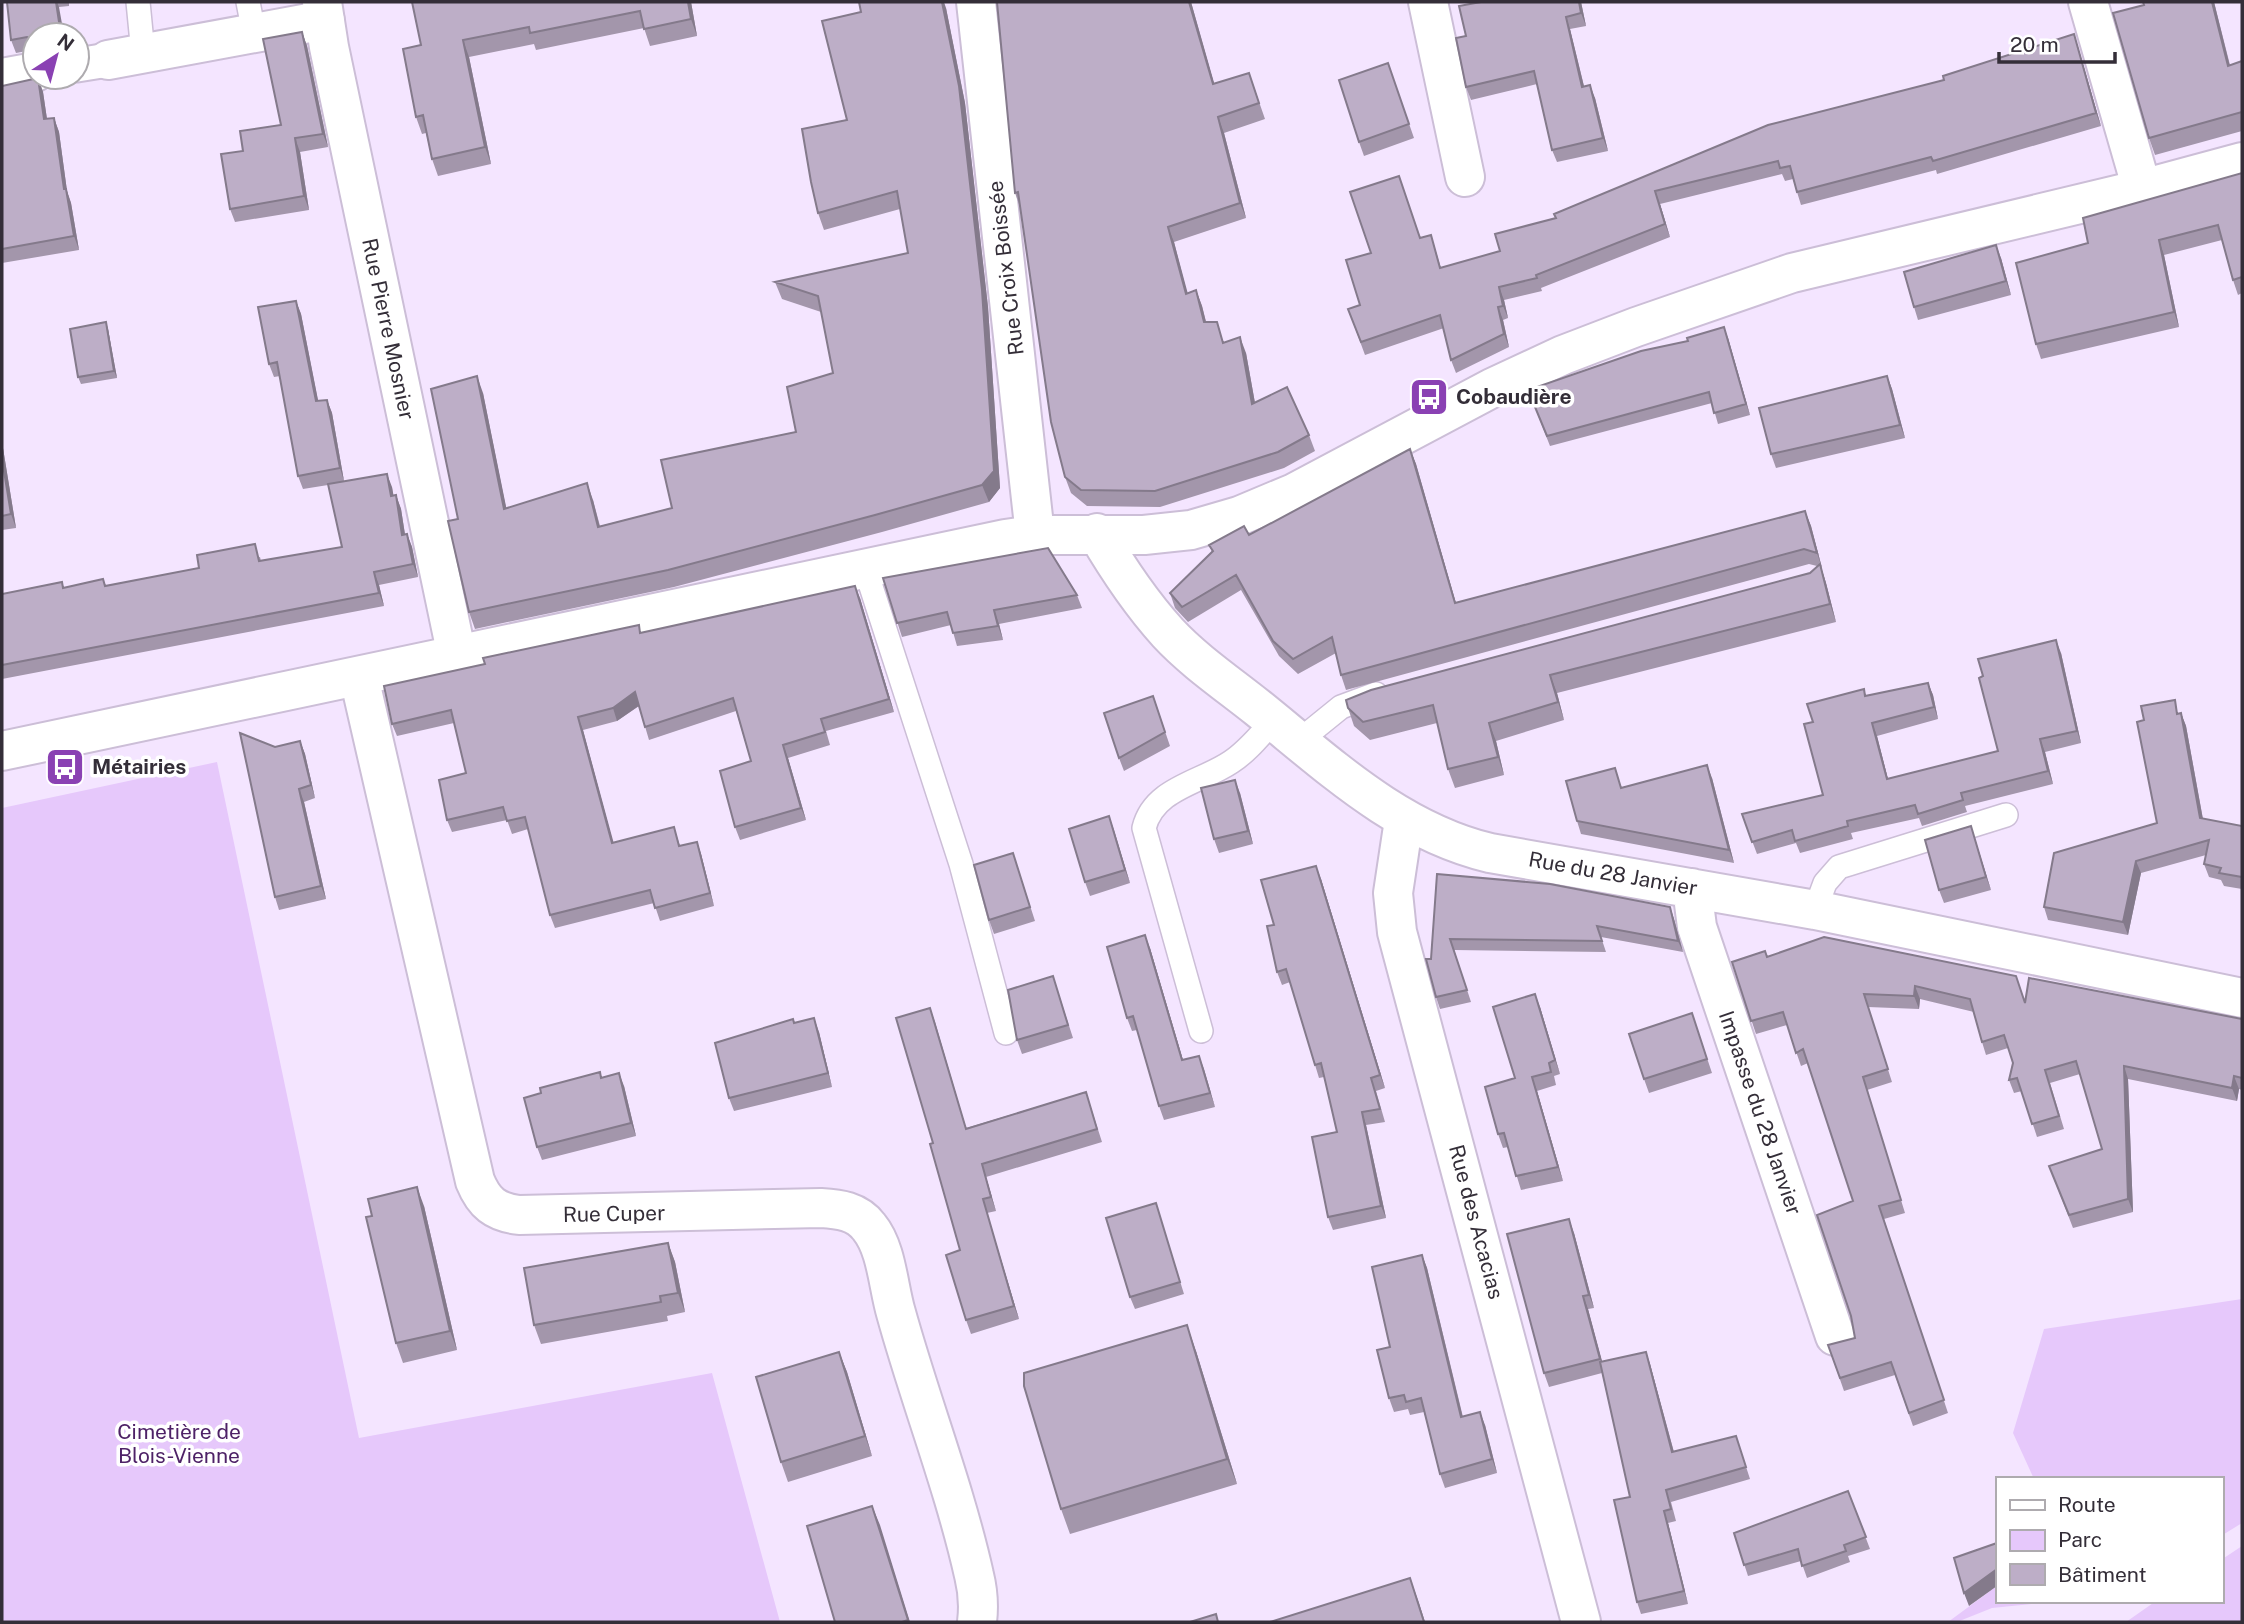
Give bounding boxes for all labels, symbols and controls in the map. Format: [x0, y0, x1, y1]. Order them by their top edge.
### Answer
north arrow [21, 21, 91, 91]
scale bar [1999, 21, 2114, 65]
text: N [54, 29, 78, 56]
text: 20 m [2010, 32, 2059, 57]
street label: Rue Croix Boissée [982, 179, 1029, 357]
street label: Rue Pierre Mosnier [357, 236, 420, 422]
bus stop icon: Cobaudière [1408, 376, 1450, 418]
place label: Cobaudière [1456, 384, 1572, 409]
bus stop icon: Métairies [44, 746, 86, 788]
place label: Métairies [92, 754, 186, 779]
street label: Rue du 28 Janvier [1527, 846, 1700, 901]
street label: Impasse du 28 Janvier [1714, 1007, 1807, 1218]
street label: Rue des Acacias [1444, 1142, 1509, 1302]
street label: Rue Cuper [563, 1200, 665, 1227]
park label: Cimetière de Blois-Vienne [117, 1419, 241, 1468]
legend [1996, 1477, 2223, 1603]
text: Route [2058, 1492, 2116, 1517]
text: Parc [2058, 1527, 2102, 1552]
text: Bâtiment [2058, 1562, 2147, 1587]

